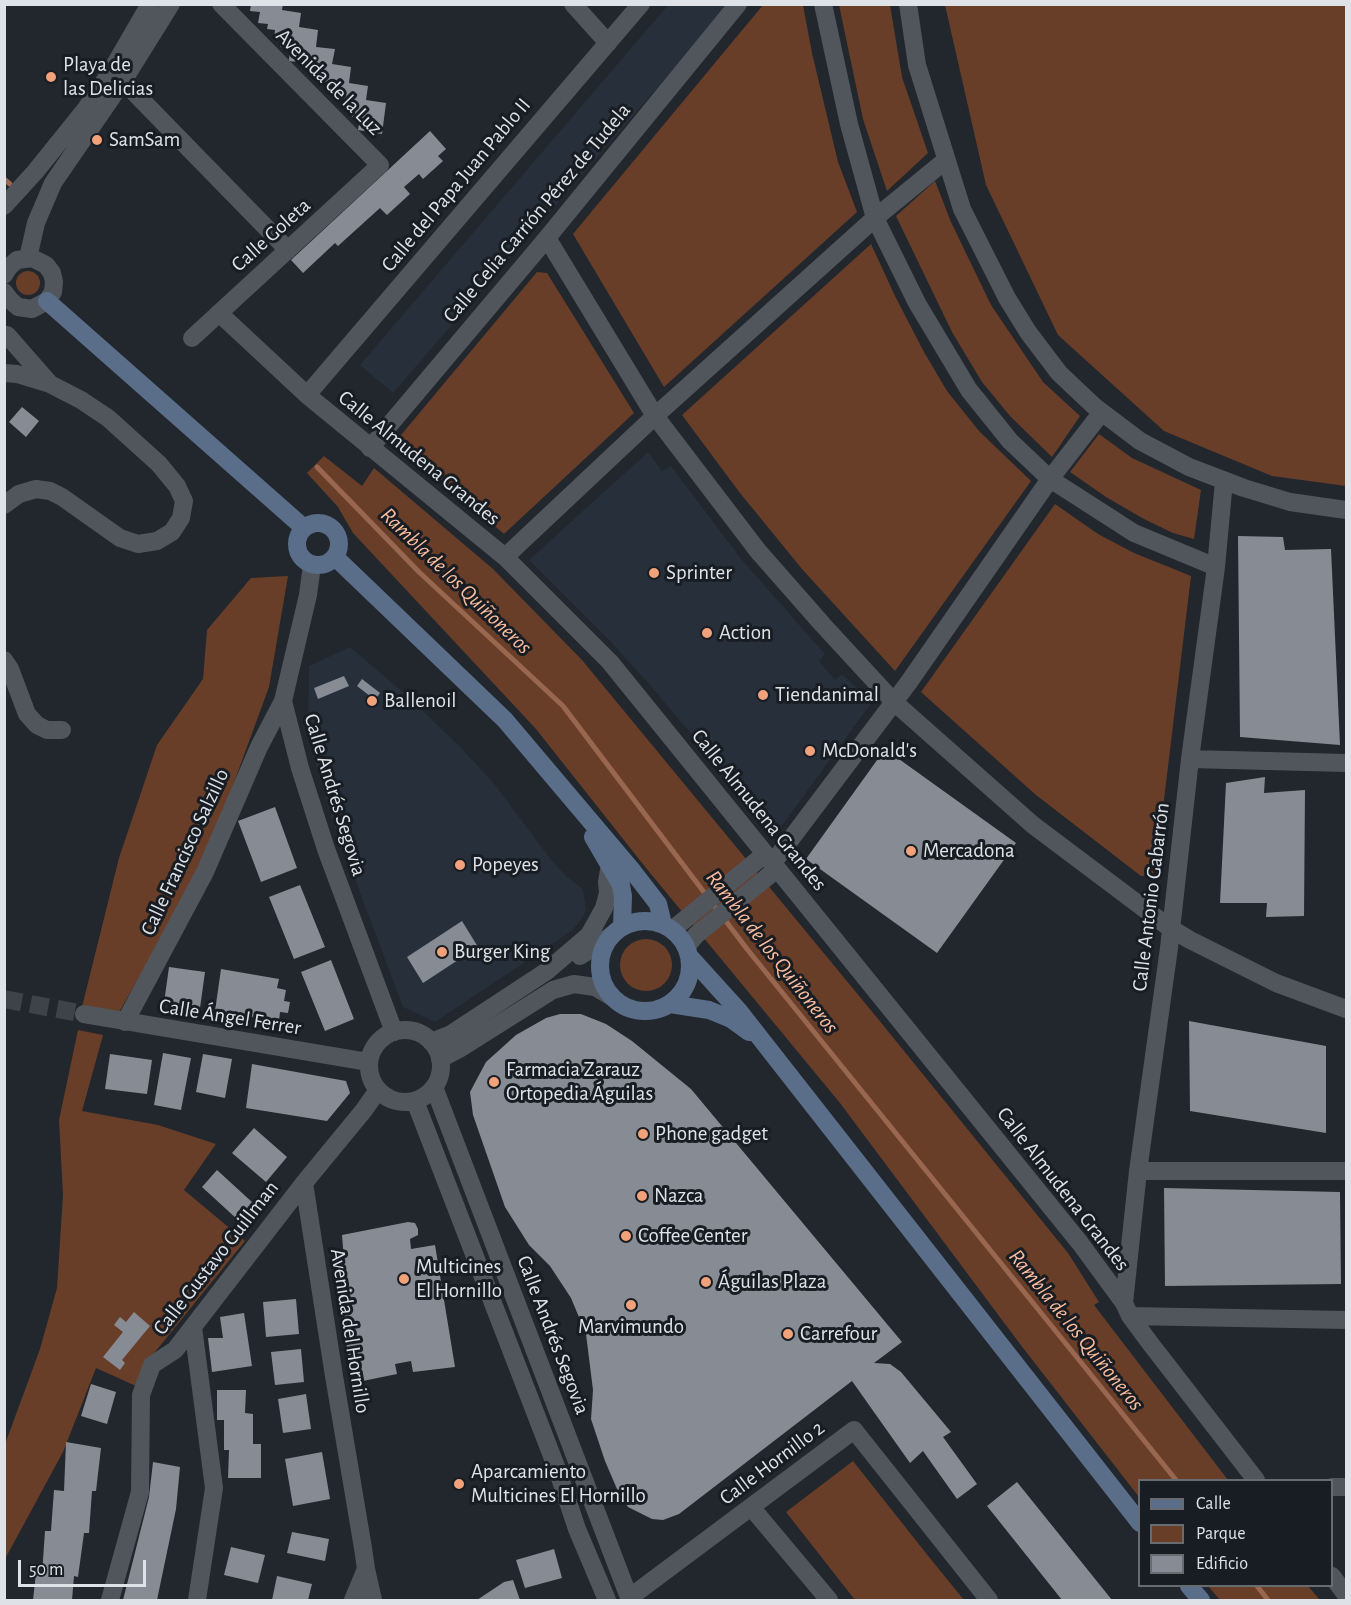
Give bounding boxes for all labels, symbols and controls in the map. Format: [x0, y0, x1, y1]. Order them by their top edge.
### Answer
street label: Avenida de la Luz [270, 23, 388, 141]
place label: Playa de las Delicias [63, 52, 153, 102]
marker: Playa de las Delicias [44, 70, 58, 84]
street label: Calle del Papa Juan Pablo II [376, 93, 536, 277]
street label: Calle Celia Carrión Pérez de Tudela [438, 98, 636, 328]
place label: SamSam [109, 127, 180, 153]
marker: SamSam [90, 133, 104, 147]
street label: Calle Goleta [226, 193, 316, 277]
street label: Calle Almudena Grandes [333, 385, 505, 531]
water label: Rambla de los Quiñoneros [375, 502, 537, 660]
place label: Sprinter [666, 560, 732, 586]
marker: Sprinter [647, 566, 661, 580]
place label: Action [719, 620, 772, 646]
marker: Action [700, 626, 714, 640]
place label: Tiendanimal [775, 682, 879, 708]
place label: Ballenoil [384, 688, 456, 714]
marker: Tiendanimal [756, 688, 770, 702]
marker: Ballenoil [365, 694, 379, 708]
street label: Calle Andrés Segovia [298, 711, 372, 879]
street label: Calle Almudena Grandes [686, 724, 832, 896]
place label: McDonald's [822, 738, 917, 764]
marker: McDonald's [803, 744, 817, 758]
street label: Calle Francisco Salzillo [135, 765, 235, 939]
street label: Calle Antonio Gabarrón [1127, 801, 1175, 993]
place label: Mercadona [923, 838, 1015, 864]
marker: Mercadona [904, 844, 918, 858]
place label: Popeyes [472, 852, 539, 878]
marker: Popeyes [453, 858, 467, 872]
water label: Rambla de los Quiñoneros [700, 865, 844, 1039]
place label: Burger King [454, 939, 550, 965]
marker: Burger King [435, 945, 449, 959]
street label: Calle Ángel Ferrer [157, 993, 303, 1041]
place label: Farmacia Zarauz Ortopedia Águilas [506, 1057, 653, 1107]
marker: Farmacia Zarauz Ortopedia Águilas [487, 1075, 501, 1089]
street label: Calle Almudena Grandes [991, 1102, 1135, 1276]
place label: Phone gadget [655, 1121, 768, 1147]
marker: Phone gadget [636, 1127, 650, 1141]
street label: Calle Gustavo Guillman [148, 1176, 284, 1340]
place label: Nazca [654, 1183, 704, 1209]
marker: Nazca [635, 1189, 649, 1203]
place label: Coffee Center [638, 1223, 747, 1249]
marker: Coffee Center [619, 1229, 633, 1243]
water label: Rambla de los Quiñoneros [1003, 1244, 1149, 1416]
street label: Avenida del Hornillo [325, 1247, 375, 1415]
street label: Calle Andrés Segovia [511, 1252, 595, 1418]
place label: Multicines El Hornillo [416, 1254, 502, 1304]
place label: Águilas Plaza [718, 1269, 826, 1295]
marker: Multicines El Hornillo [397, 1272, 411, 1286]
marker: Águilas Plaza [699, 1275, 713, 1289]
marker: Marvimundo [624, 1298, 638, 1312]
place label: Marvimundo [578, 1314, 684, 1340]
place label: Carrefour [800, 1321, 877, 1347]
marker: Carrefour [781, 1327, 795, 1341]
street label: Calle Hornillo 2 [715, 1415, 829, 1511]
place label: Aparcamiento Multicines El Hornillo [471, 1459, 646, 1509]
marker: Aparcamiento Multicines El Hornillo [452, 1477, 466, 1491]
legend [1138, 1479, 1333, 1587]
text: Calle [1196, 1495, 1231, 1513]
text: Parque [1196, 1525, 1245, 1543]
scale bar [21, 1548, 148, 1586]
text: Edificio [1196, 1555, 1248, 1573]
text: 50 m [29, 1561, 63, 1579]

